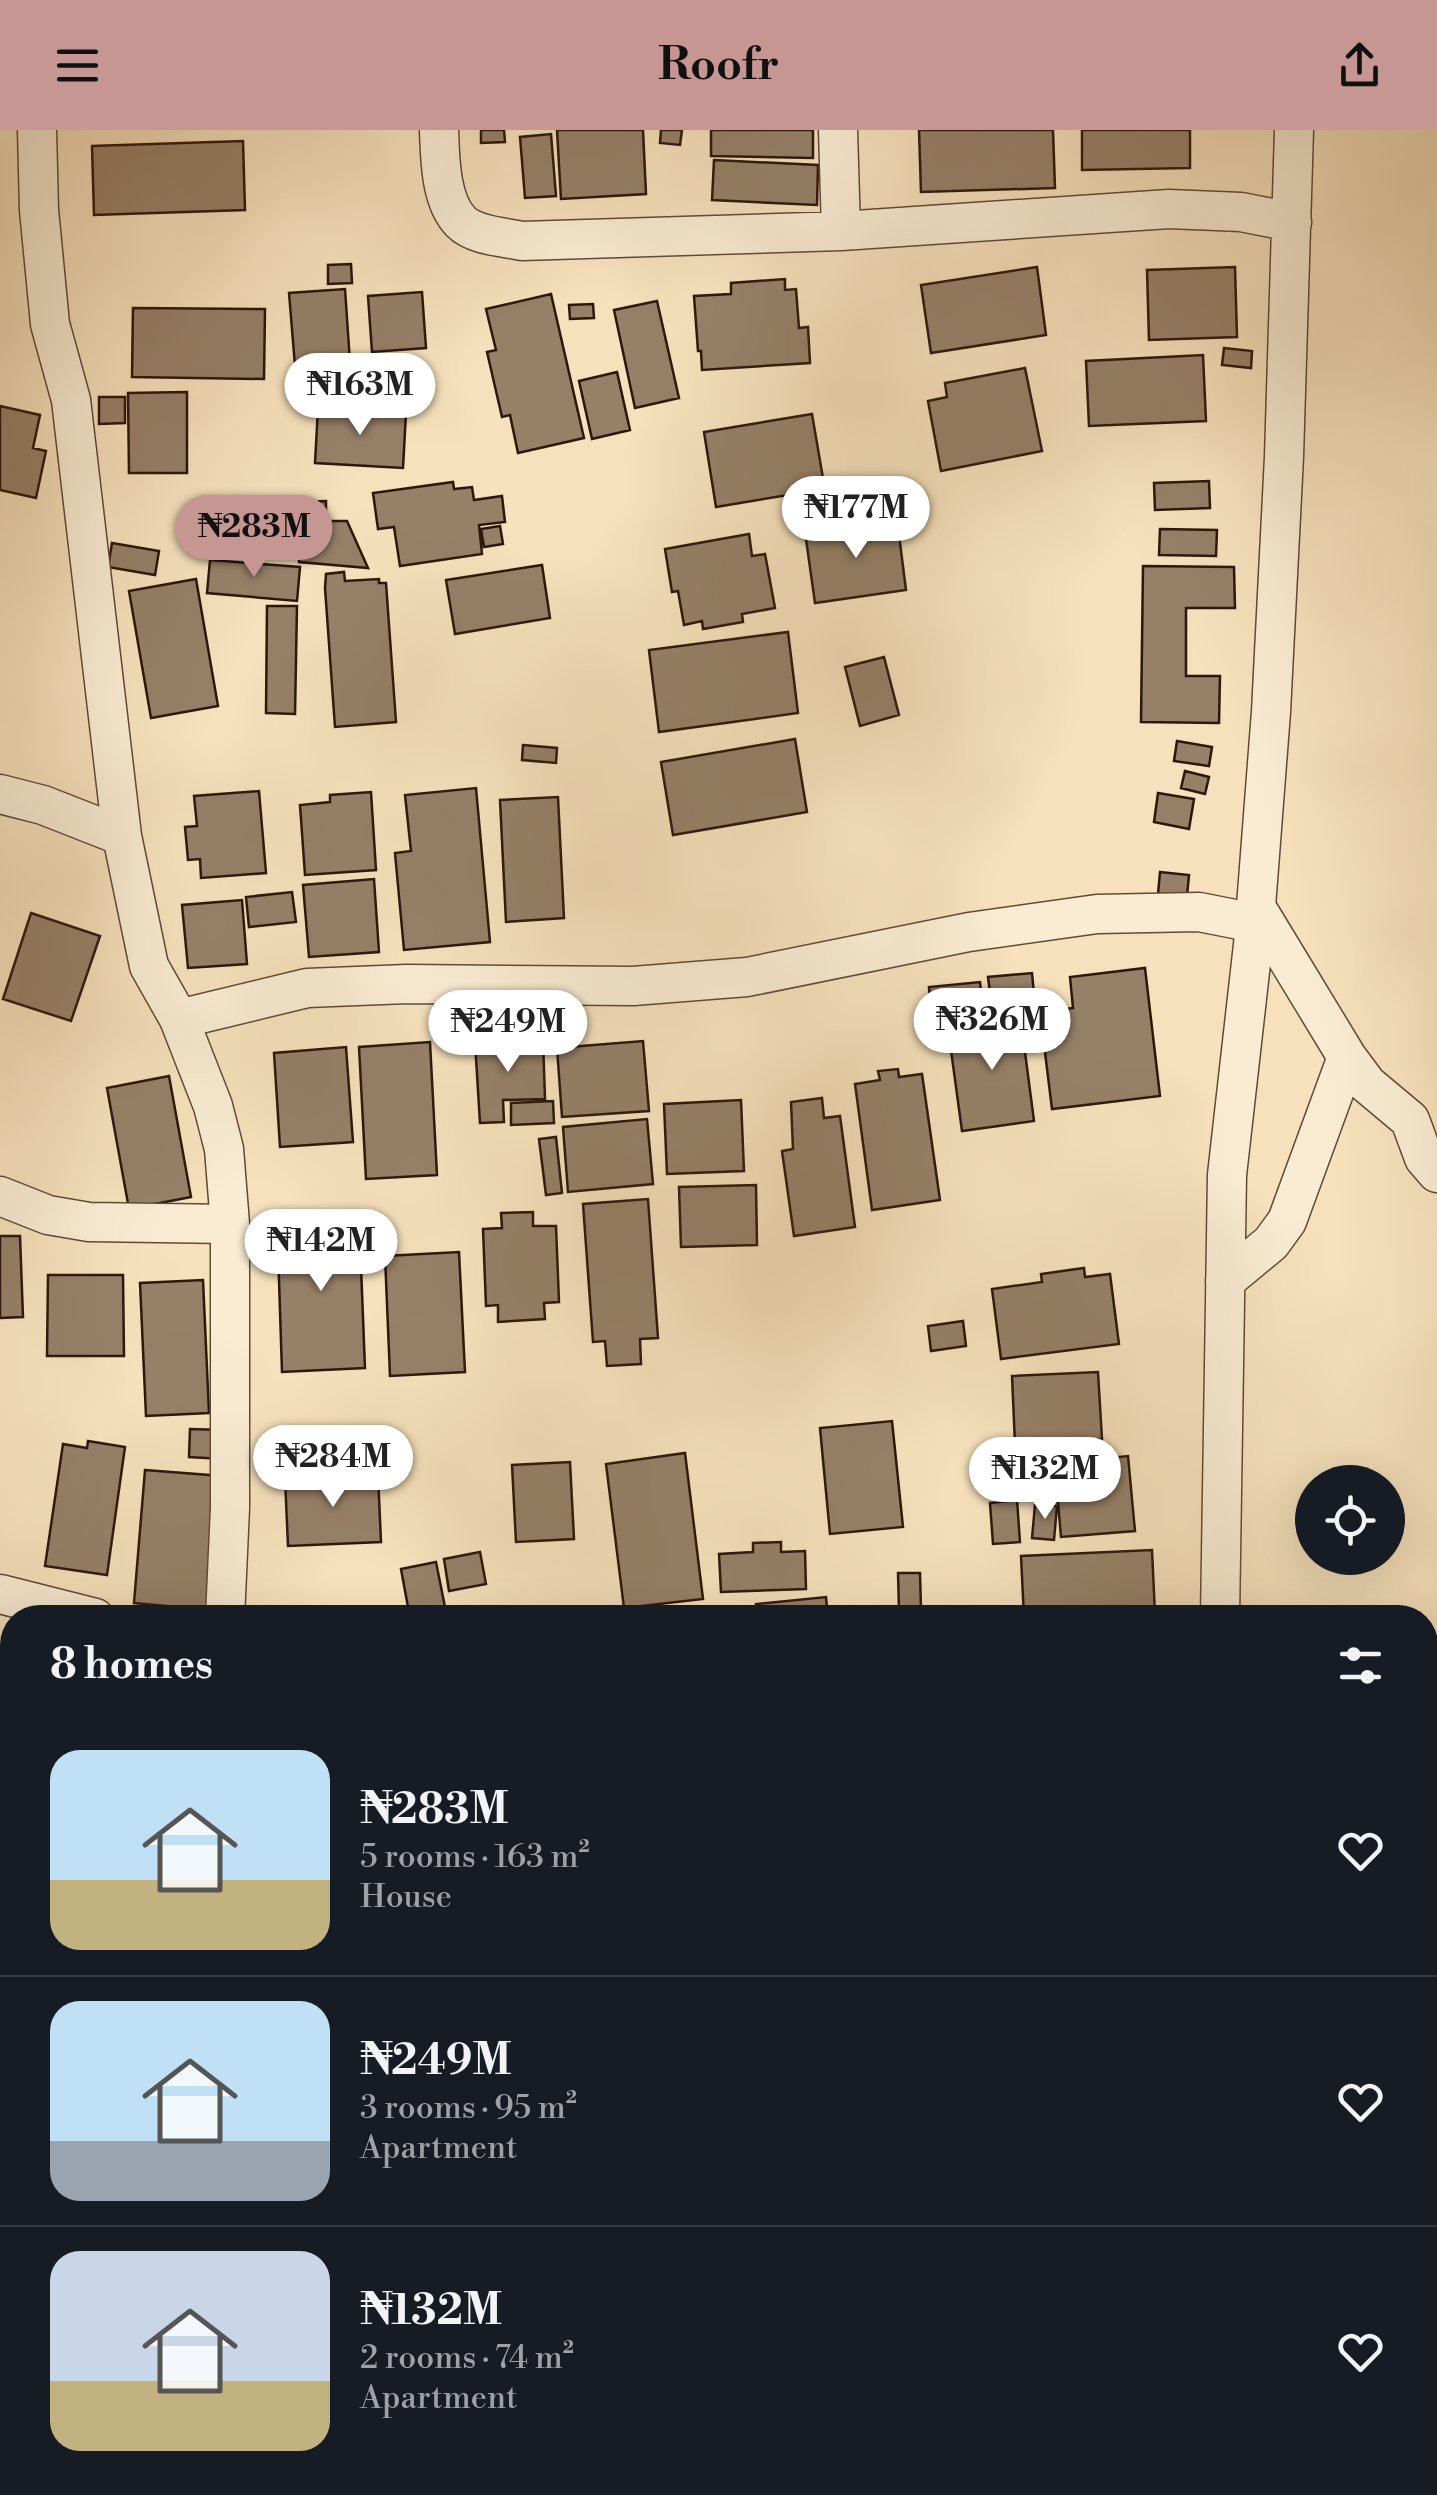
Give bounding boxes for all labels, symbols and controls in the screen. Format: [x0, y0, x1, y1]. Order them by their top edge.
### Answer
text: Roofr [658, 37, 779, 94]
icon: menu [50, 38, 105, 93]
icon: share [1332, 38, 1387, 93]
pin: ₦163M [290, 353, 430, 438]
text: ₦163M [306, 365, 414, 405]
pin: ₦177M [786, 476, 926, 561]
text: ₦177M [804, 488, 908, 528]
pin: ₦283M [184, 495, 324, 580]
text: ₦283M [197, 507, 311, 547]
pin: ₦326M [922, 988, 1062, 1073]
pin: ₦249M [438, 990, 578, 1075]
text: ₦326M [936, 1000, 1048, 1040]
text: ₦249M [450, 1002, 566, 1042]
pin: ₦142M [251, 1209, 391, 1294]
text: ₦142M [267, 1221, 375, 1261]
pin: ₦284M [263, 1425, 403, 1510]
text: ₦284M [275, 1437, 391, 1477]
pin: ₦132M [975, 1437, 1115, 1522]
text: ₦132M [991, 1449, 1099, 1489]
map controls [1295, 1465, 1405, 1575]
button: locate [1295, 1465, 1405, 1575]
icon: filters [1333, 1638, 1388, 1693]
text: 8 homes [50, 1639, 213, 1692]
text: ₦283M [360, 1784, 508, 1837]
icon: home [130, 1790, 250, 1910]
icon: heart [1333, 1823, 1388, 1878]
text: 5 rooms · 163 m² [360, 1837, 590, 1877]
text: House [360, 1877, 452, 1917]
text: ₦249M [360, 2035, 511, 2088]
icon: home [130, 2041, 250, 2161]
icon: heart [1333, 2074, 1388, 2129]
text: 3 rooms · 95 m² [360, 2088, 577, 2128]
text: Apartment [360, 2128, 517, 2168]
text: ₦132M [360, 2285, 502, 2338]
icon: home [130, 2291, 250, 2411]
icon: heart [1333, 2324, 1388, 2379]
text: 2 rooms · 74 m² [360, 2338, 574, 2378]
text: Apartment [360, 2378, 517, 2418]

